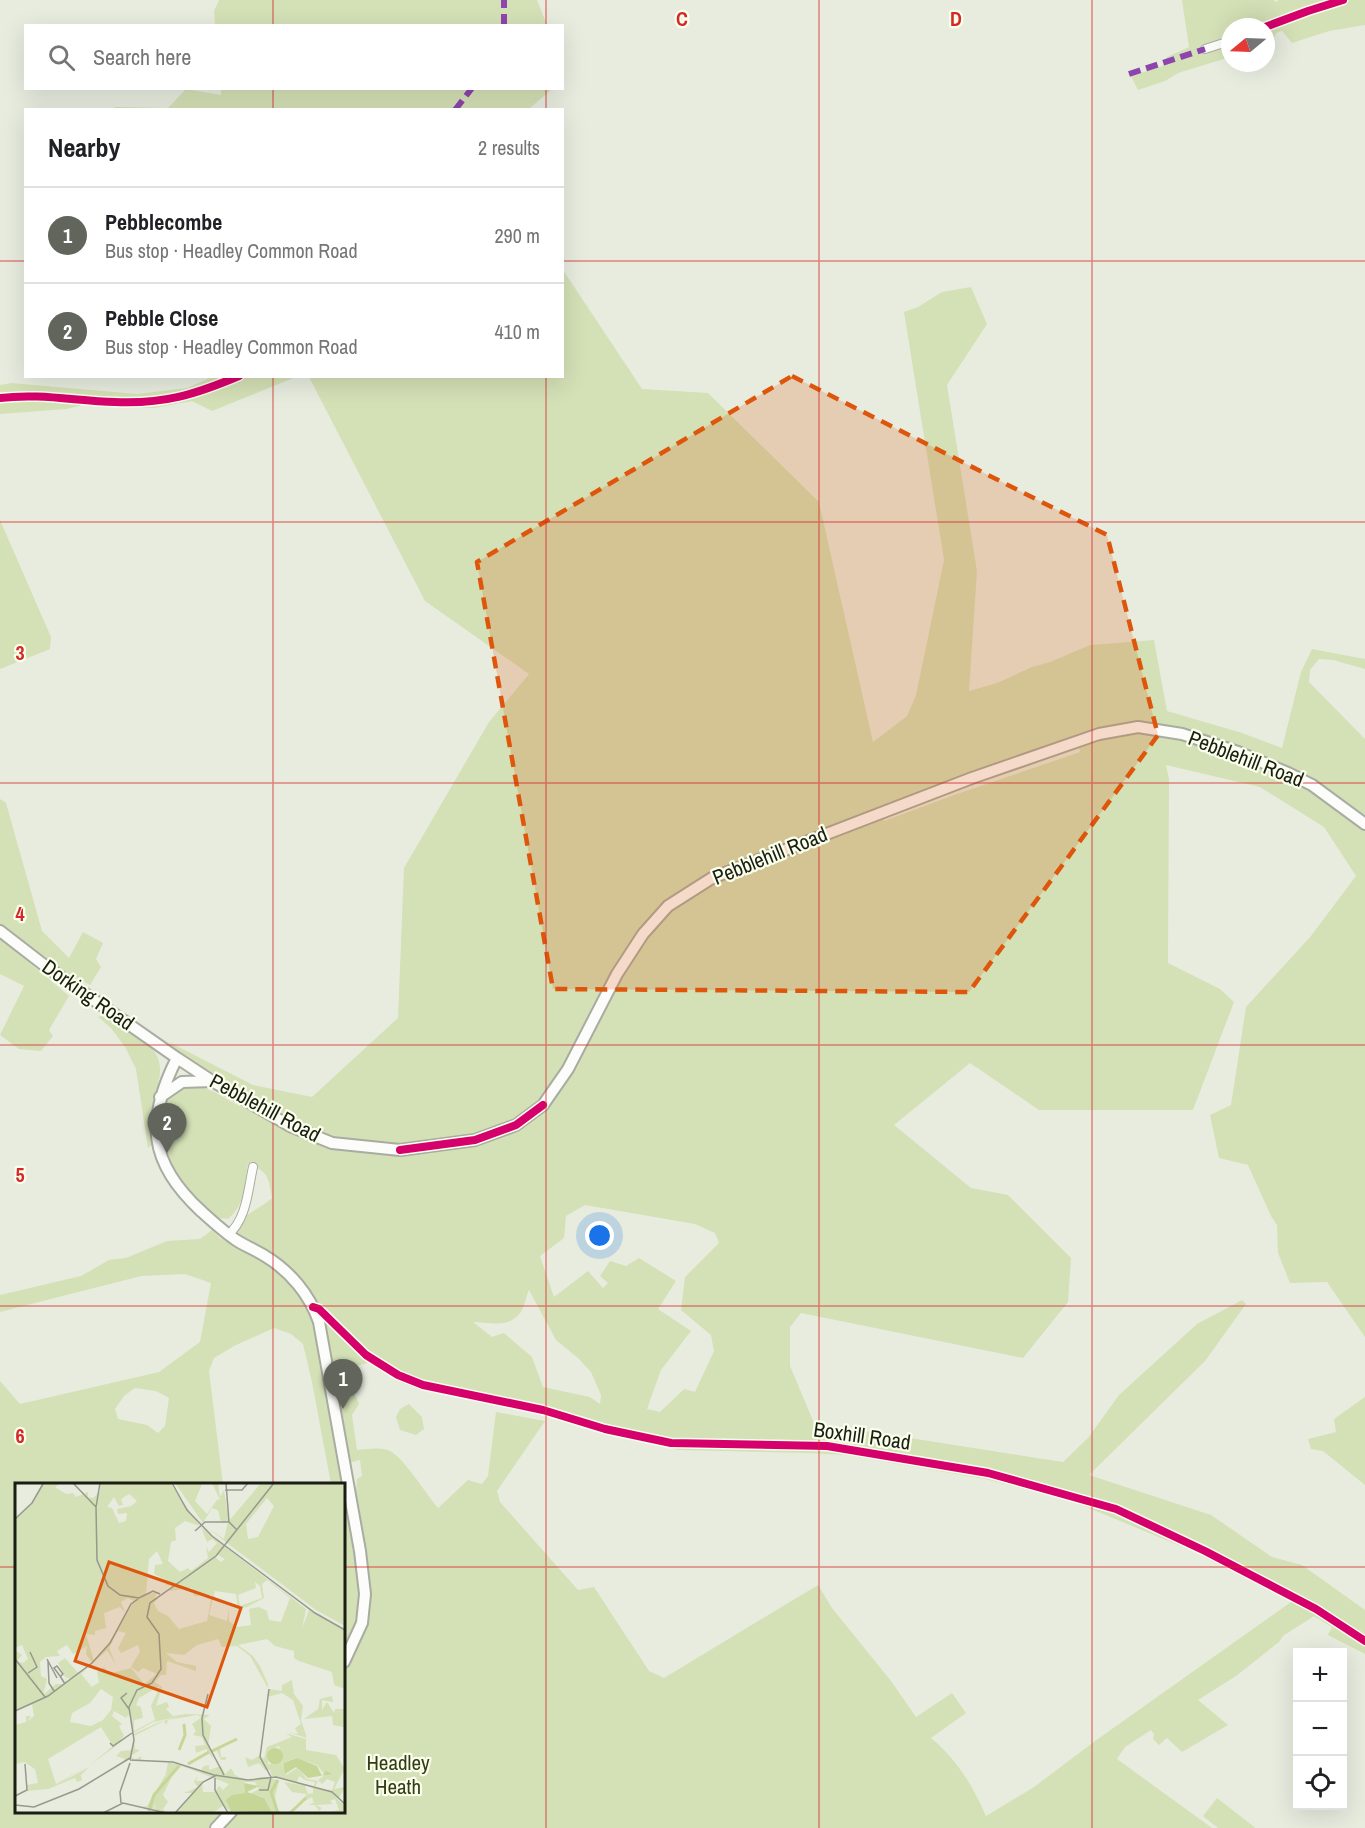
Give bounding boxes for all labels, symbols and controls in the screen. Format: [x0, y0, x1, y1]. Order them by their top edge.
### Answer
text: C [676, 5, 688, 32]
text: D [950, 5, 962, 32]
north arrow [1221, 18, 1275, 72]
search box [24, 24, 564, 90]
icon: search [45, 41, 78, 74]
text: Search here [93, 42, 191, 72]
text: Nearby [48, 130, 120, 165]
text: 2 results [478, 134, 540, 161]
text: Pebblecombe [105, 207, 222, 237]
text: 1 [63, 222, 72, 249]
text: 290 m [494, 222, 540, 249]
text: Bus stop · Headley Common Road [105, 237, 358, 264]
text: Pebble Close [105, 303, 218, 333]
text: 2 [63, 318, 72, 345]
text: 410 m [494, 318, 540, 345]
text: Bus stop · Headley Common Road [105, 333, 358, 360]
text: 3 [15, 639, 25, 666]
street label: Pebblehill Road [1184, 723, 1308, 794]
street label: Pebblehill Road [708, 819, 832, 892]
text: 4 [15, 900, 25, 927]
street label: Dorking Road [36, 952, 140, 1037]
street label: Pebblehill Road [205, 1066, 326, 1149]
pin: 2 [148, 1104, 186, 1153]
text: 5 [15, 1161, 25, 1188]
your location [585, 1221, 614, 1250]
pin: 1 [324, 1360, 362, 1409]
street label: Boxhill Road [812, 1414, 912, 1457]
text: 6 [15, 1422, 25, 1449]
inset map [15, 1483, 345, 1813]
map controls [1293, 1648, 1347, 1810]
button: + [1293, 1648, 1347, 1702]
button: − [1293, 1702, 1347, 1756]
park label: Headley Heath [366, 1748, 430, 1801]
button: locate [1293, 1756, 1347, 1810]

